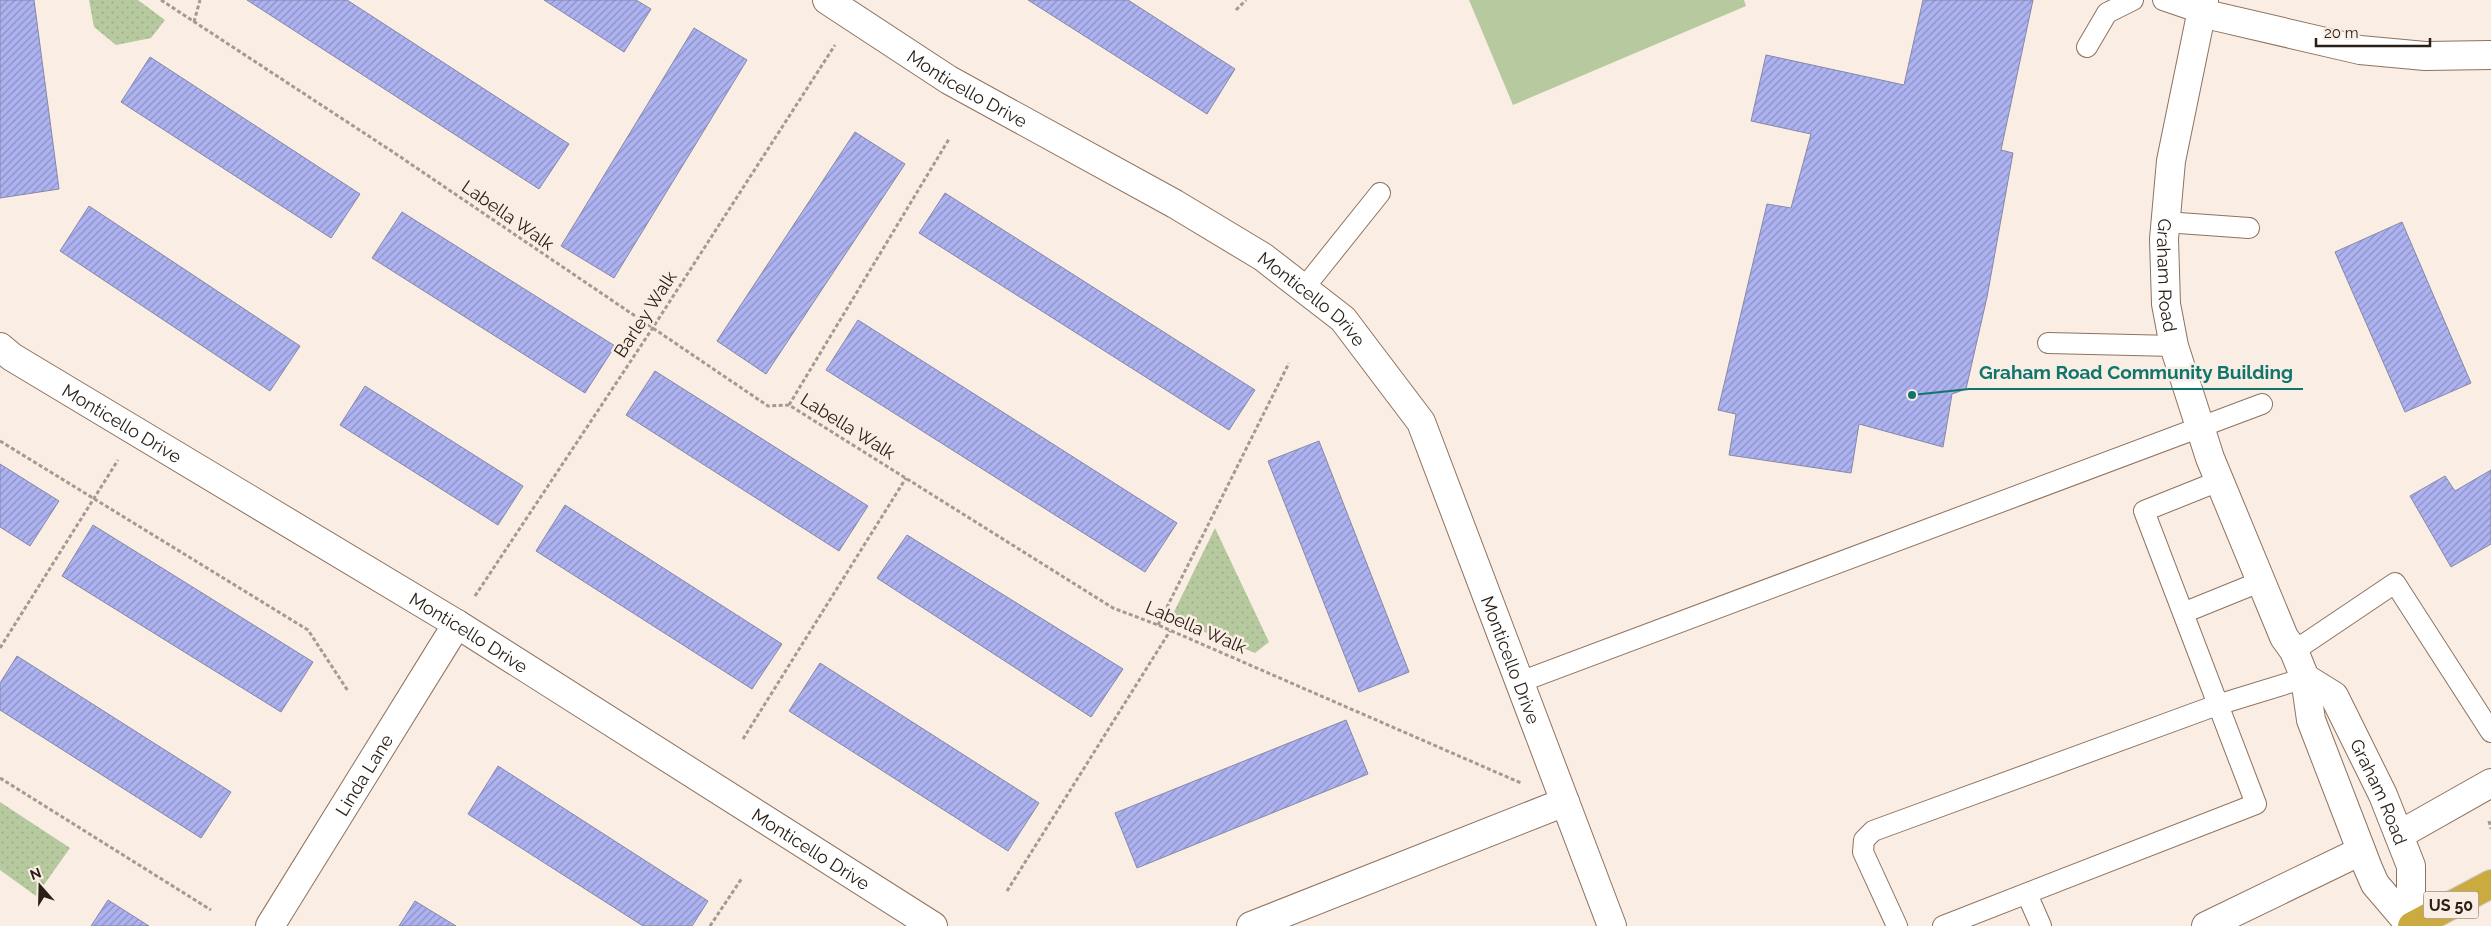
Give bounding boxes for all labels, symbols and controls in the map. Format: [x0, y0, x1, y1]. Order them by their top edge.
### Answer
scale bar [2316, 15, 2430, 47]
text: 20 m [2324, 24, 2359, 42]
street label: Monticello Drive [904, 45, 1031, 132]
street label: Labella Walk [458, 176, 558, 255]
street label: Graham Road [2153, 218, 2182, 334]
street label: Monticello Drive [1254, 247, 1370, 350]
street label: Barley Walk [609, 267, 681, 361]
callout: Graham Road Community Building [1969, 355, 2303, 389]
text: Graham Road Community Building [1979, 361, 2293, 383]
street label: Monticello Drive [59, 379, 186, 467]
street label: Labella Walk [797, 389, 900, 464]
street label: Monticello Drive [406, 588, 532, 677]
street label: Monticello Drive [1477, 593, 1545, 727]
street label: Labella Walk [1142, 596, 1250, 658]
street label: Linda Lane [331, 730, 397, 819]
street label: Graham Road [2346, 735, 2412, 847]
street label: Monticello Drive [748, 804, 874, 894]
north arrow [15, 861, 65, 911]
text: N [28, 864, 43, 883]
road number: US 50 [2424, 892, 2478, 918]

